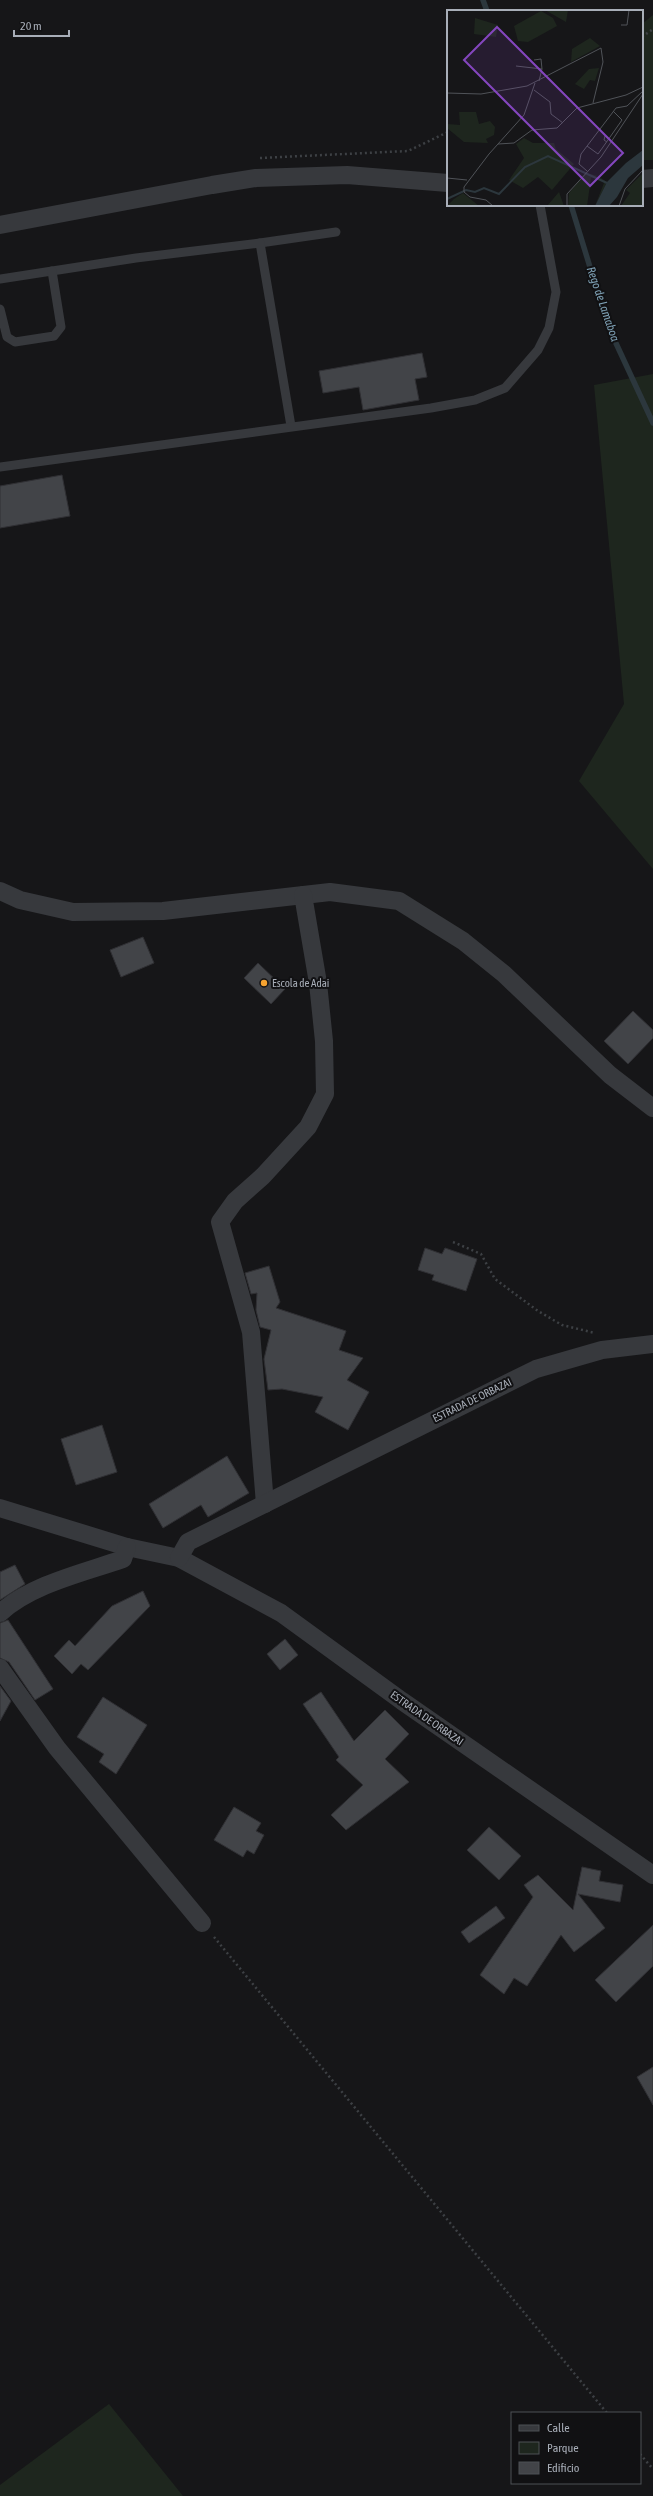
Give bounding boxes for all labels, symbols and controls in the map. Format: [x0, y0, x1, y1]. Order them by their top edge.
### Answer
inset map [447, 10, 643, 206]
scale bar [14, 12, 69, 38]
text: 20 m [20, 19, 42, 33]
water label: Rego de Lamaboa [584, 265, 622, 344]
place label: Escola de Adai [272, 977, 329, 989]
marker: Escola de Adai [259, 978, 269, 988]
street label: ESTRADA DE ORBAZAI [431, 1376, 513, 1424]
street label: ESTRADA DE ORBAZAI [388, 1688, 466, 1748]
legend [511, 2412, 641, 2484]
text: Calle [547, 2421, 570, 2435]
text: Parque [547, 2441, 579, 2455]
text: Edificio [547, 2461, 580, 2475]

